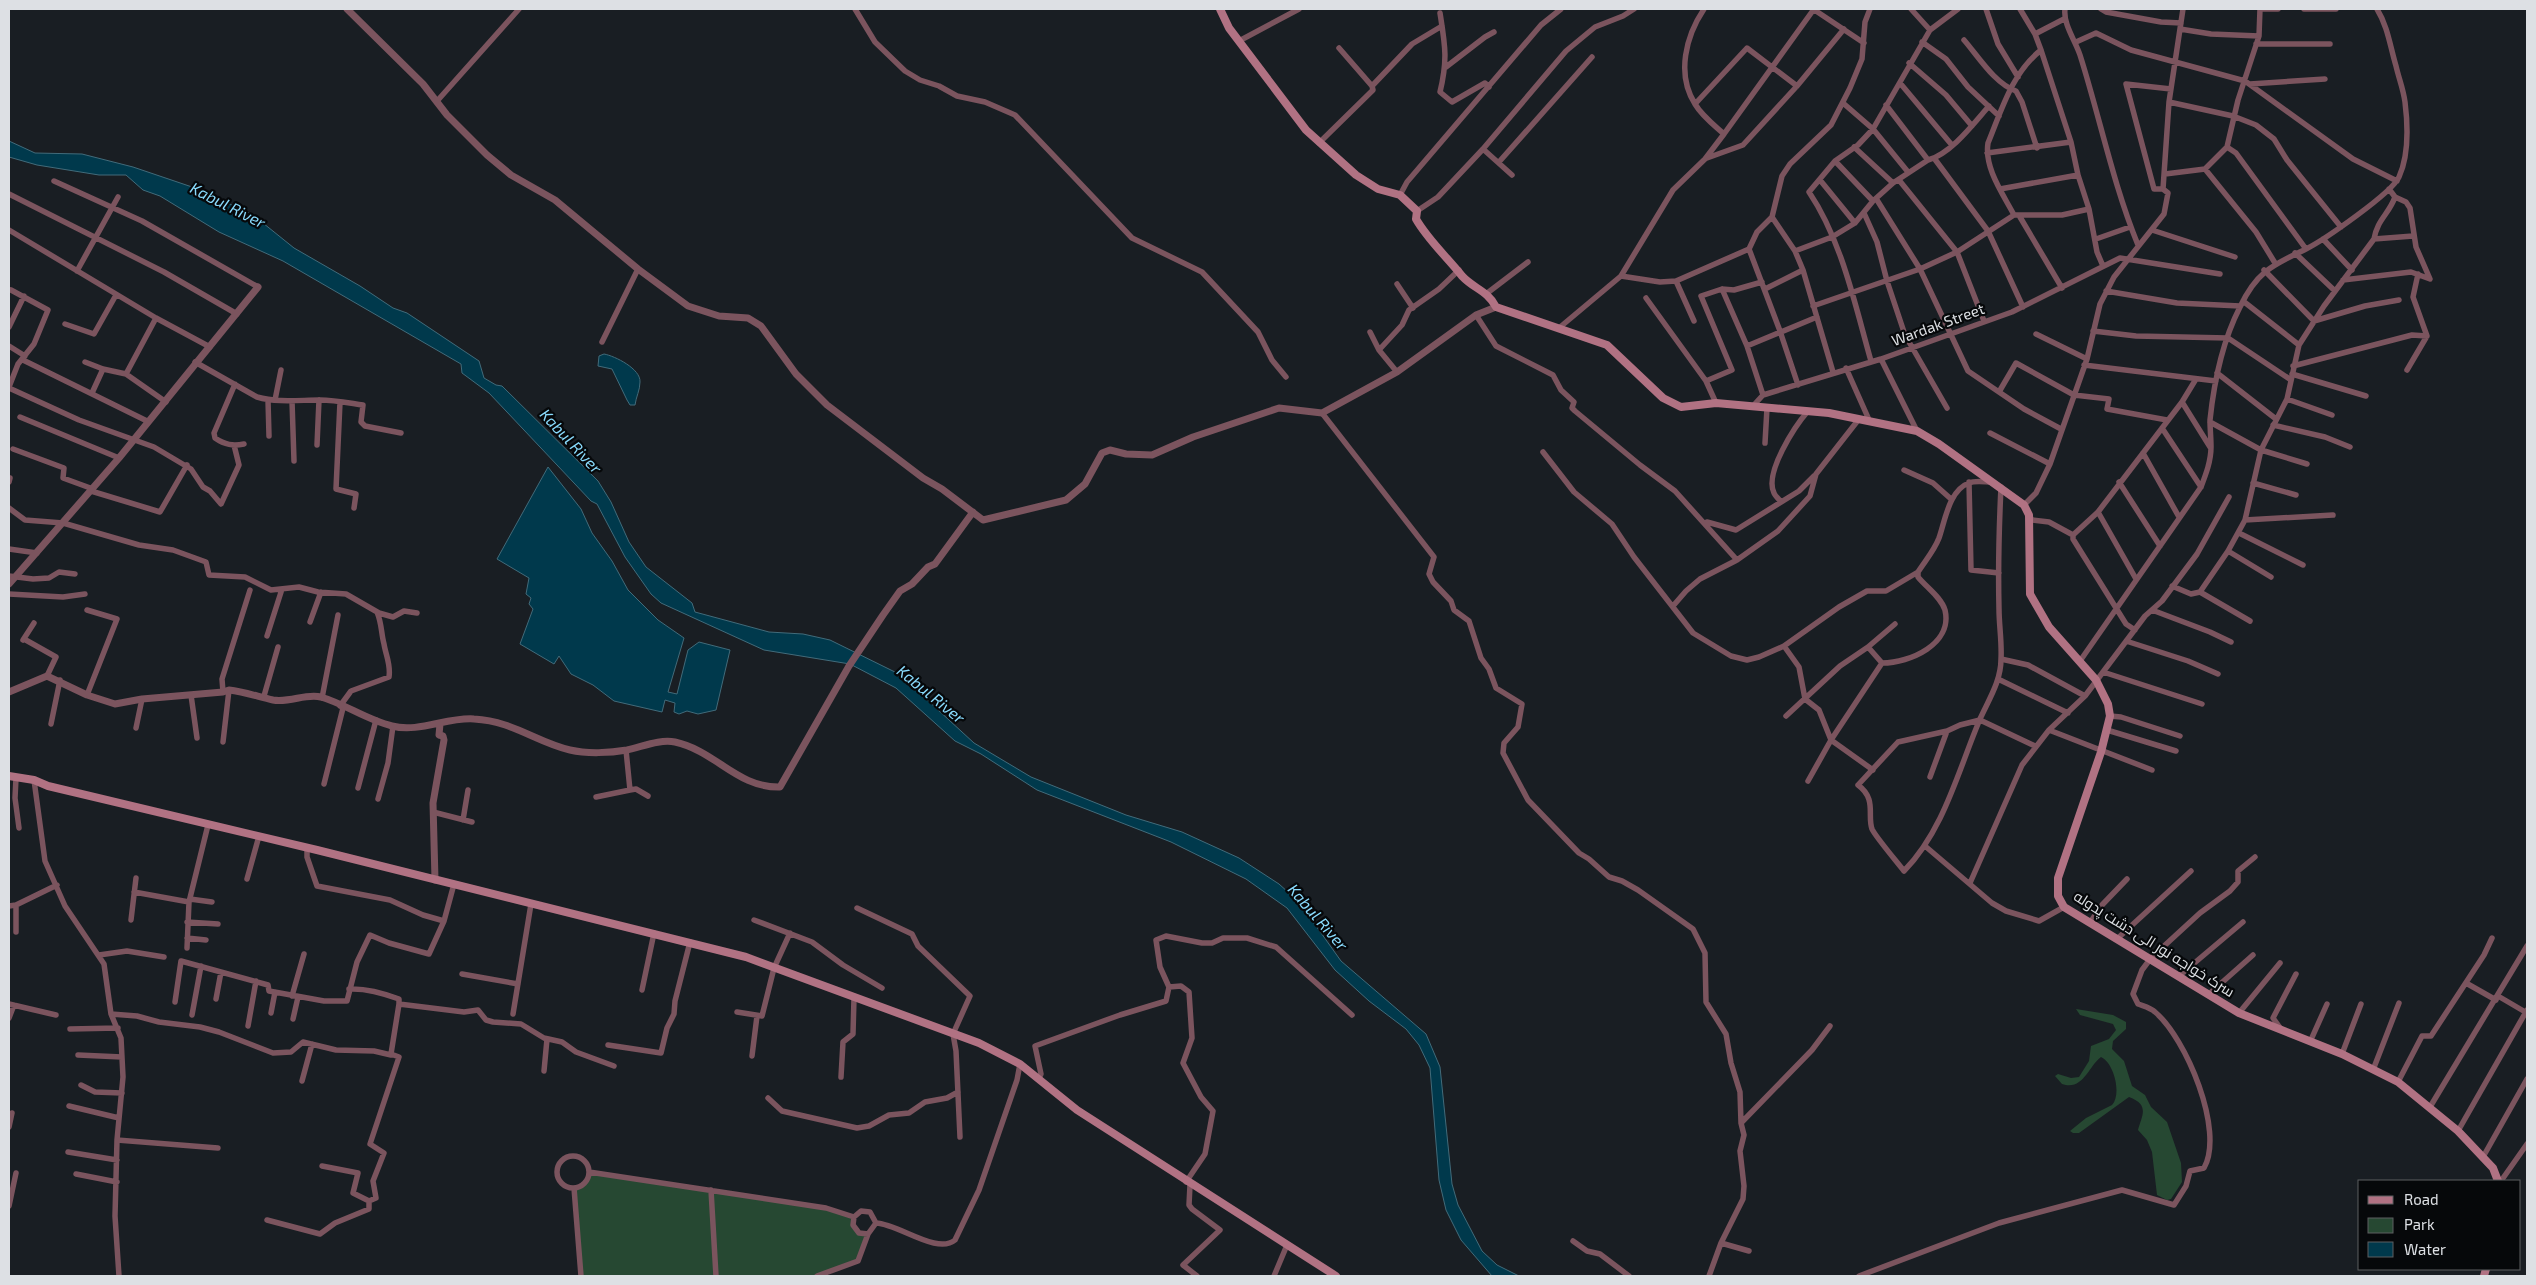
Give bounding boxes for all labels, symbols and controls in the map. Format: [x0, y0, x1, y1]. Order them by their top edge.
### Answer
water label: Kabul River [187, 178, 270, 232]
street label: Wardak Street [1889, 299, 1987, 349]
water label: Kabul River [537, 404, 607, 478]
water label: Kabul River [894, 660, 970, 727]
water label: Kabul River [1284, 880, 1353, 954]
street label: سرک خواجه نور الی دشت پدوله [2070, 886, 2238, 1002]
legend [2358, 1180, 2521, 1270]
text: Road [2404, 1190, 2439, 1208]
text: Park [2404, 1215, 2435, 1233]
text: Water [2404, 1240, 2446, 1258]

